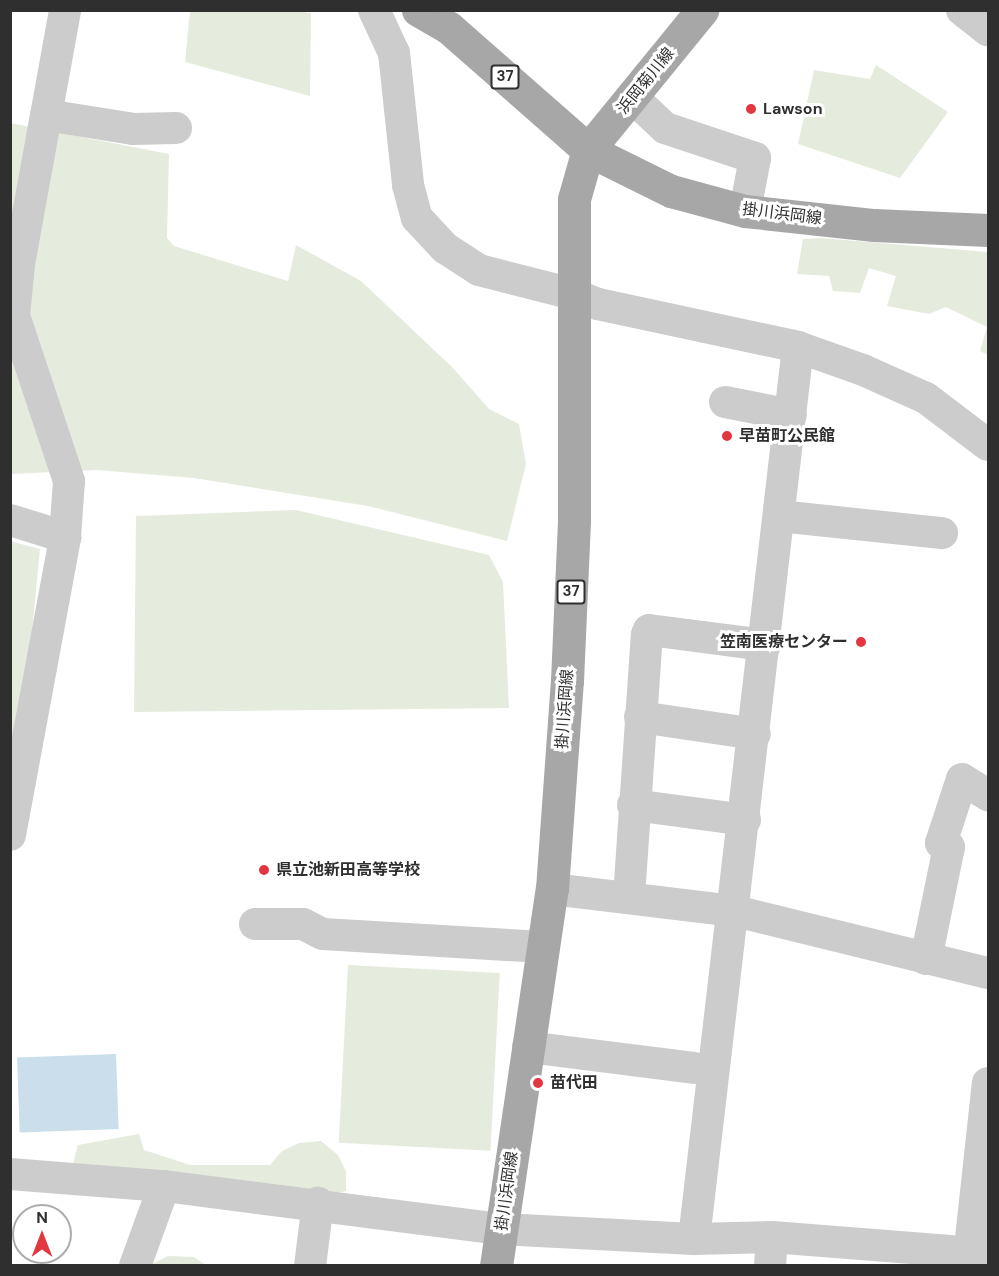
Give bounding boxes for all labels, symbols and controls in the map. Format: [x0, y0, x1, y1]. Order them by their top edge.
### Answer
street label: 浜岡菊川線 [613, 44, 679, 118]
road number: 37 [490, 65, 520, 89]
place label: Lawson [763, 99, 823, 119]
marker: Lawson [744, 102, 758, 116]
street label: 掛川浜岡線 [741, 200, 823, 228]
place label: 早苗町公民館 [739, 426, 835, 446]
marker: 早苗町公民館 [720, 429, 734, 443]
road number: 37 [556, 580, 586, 604]
place label: 笠南医療センター [720, 632, 848, 652]
marker: 笠南医療センター [852, 633, 870, 651]
street label: 掛川浜岡線 [553, 668, 577, 750]
place label: 県立池新田高等学校 [276, 860, 420, 880]
marker: 県立池新田高等学校 [257, 863, 271, 877]
place label: 苗代田 [550, 1073, 598, 1093]
marker: 苗代田 [531, 1076, 545, 1090]
street label: 掛川浜岡線 [492, 1150, 522, 1232]
north arrow [12, 1204, 72, 1264]
text: N [36, 1207, 48, 1228]

